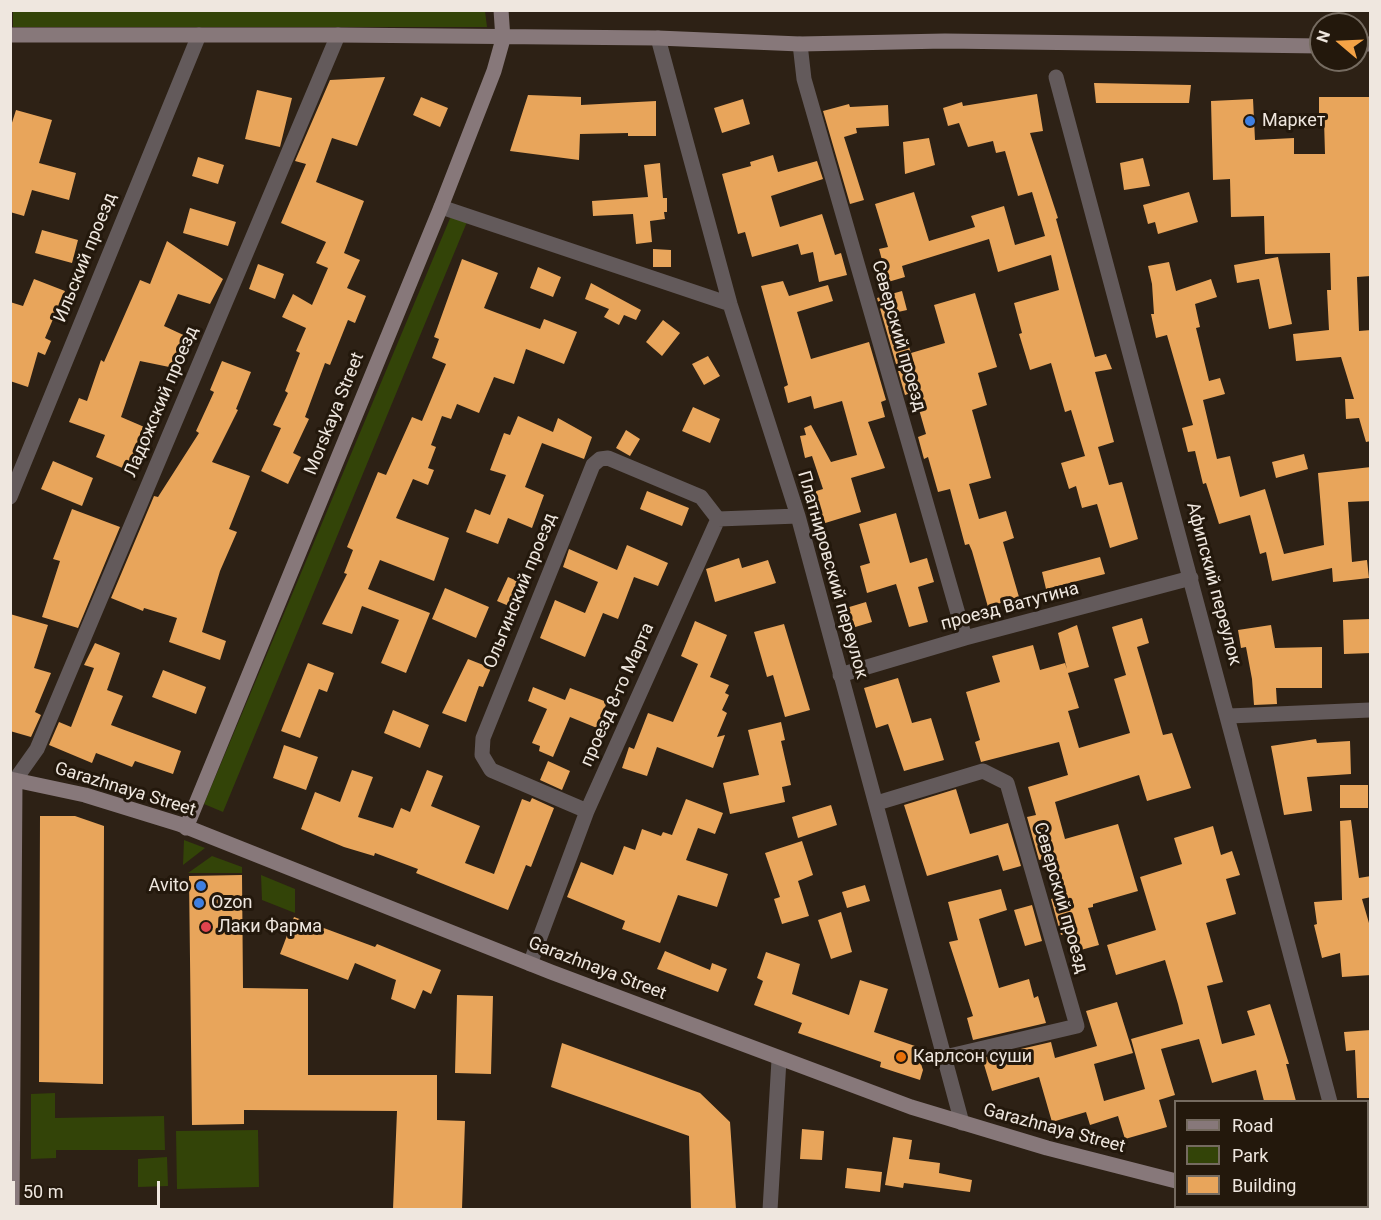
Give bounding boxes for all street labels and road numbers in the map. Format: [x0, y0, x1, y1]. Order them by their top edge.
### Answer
street label: Ильский проезд [50, 190, 122, 326]
street label: Северский проезд [866, 258, 930, 414]
street label: Ладожский проезд [120, 323, 204, 481]
street label: Morskaya Street [301, 350, 369, 478]
street label: Платнировский переулок [792, 468, 872, 682]
street label: Афипский переулок [1181, 500, 1245, 668]
street label: Ольгинский проезд [480, 510, 562, 672]
street label: проезд Ватутина [939, 578, 1081, 636]
street label: проезд 8-го Марта [577, 620, 659, 770]
street label: Garazhnaya Street [52, 758, 198, 822]
street label: Северский проезд [1028, 820, 1092, 976]
street label: Garazhnaya Street [525, 933, 669, 1005]
street label: Garazhnaya Street [981, 1100, 1127, 1158]

